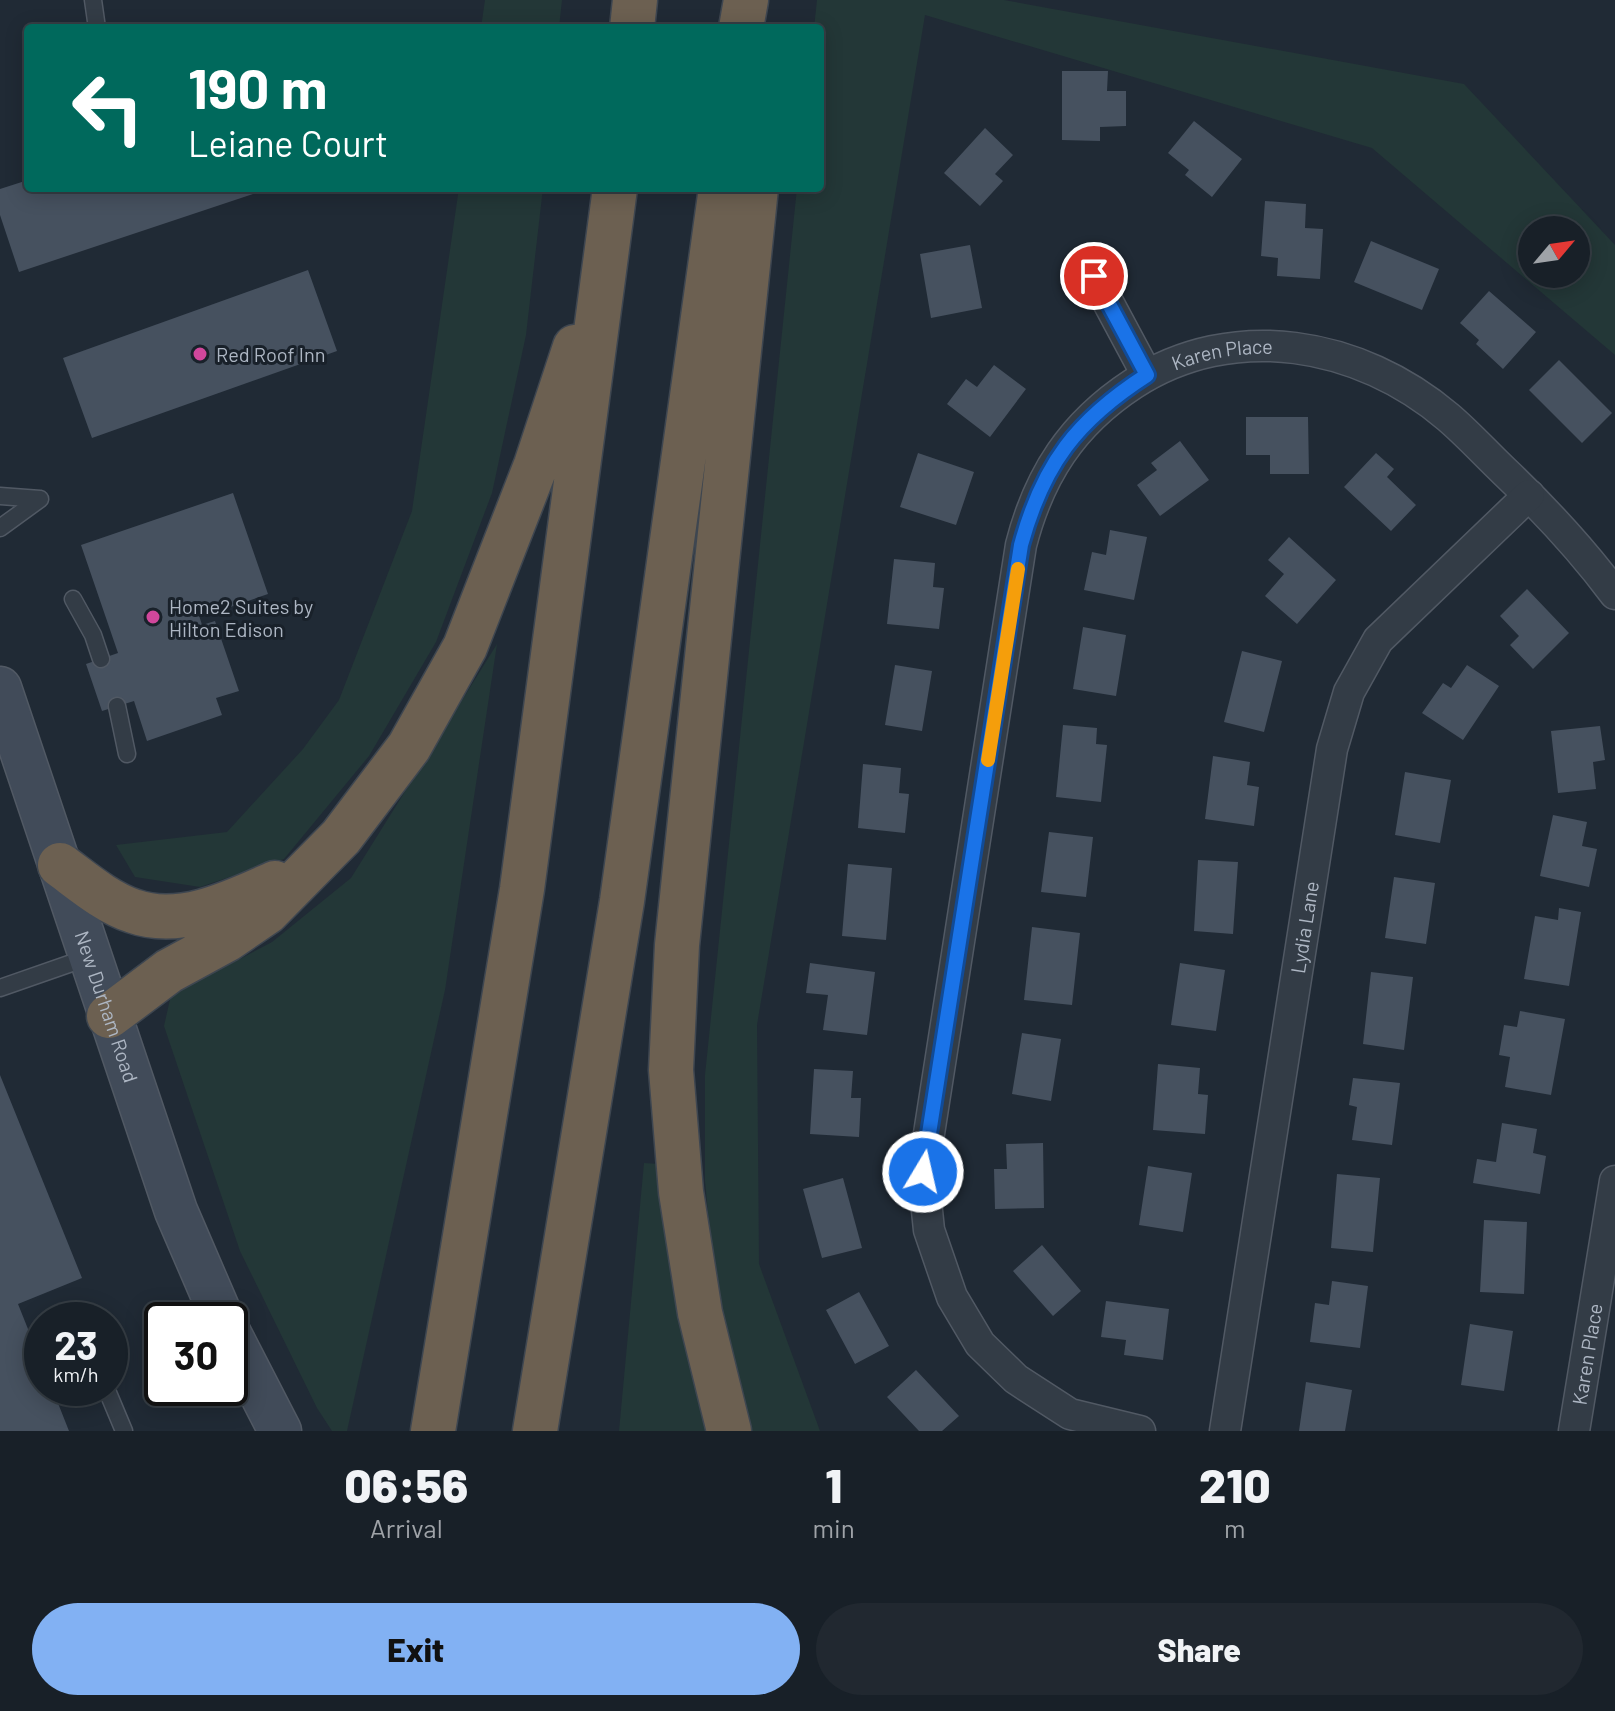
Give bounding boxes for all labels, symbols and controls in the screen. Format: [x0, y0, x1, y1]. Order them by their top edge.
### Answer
text: 190 m [188, 53, 327, 120]
icon: left [56, 56, 160, 160]
text: Leiane Court [188, 121, 388, 164]
north arrow [1518, 216, 1590, 288]
map controls [1518, 216, 1590, 288]
pin [1060, 242, 1128, 310]
icon: arrive [1072, 254, 1116, 298]
street label: Karen Place [1168, 334, 1273, 375]
place label: Red Roof Inn [216, 342, 325, 366]
marker: Red Roof Inn [191, 345, 209, 363]
place label: Home2 Suites by Hilton Edison [169, 594, 313, 641]
marker: Home2 Suites by Hilton Edison [144, 608, 162, 626]
street label: Lydia Lane [1285, 879, 1323, 975]
street label: New Durham Road [71, 928, 144, 1085]
position arrow [881, 1130, 965, 1214]
street label: Karen Place [1566, 1301, 1607, 1407]
speed limit sign: 30 [144, 1302, 248, 1406]
text: 23 [54, 1320, 98, 1368]
text: km/h [53, 1362, 99, 1386]
text: 06:56 [344, 1455, 468, 1513]
text: 1 [825, 1455, 842, 1513]
text: 210 [1199, 1455, 1271, 1513]
text: Arrival [370, 1512, 443, 1543]
text: min [813, 1512, 855, 1543]
text: m [1224, 1512, 1246, 1543]
button: Exit [32, 1603, 800, 1695]
button: Share [816, 1603, 1583, 1695]

